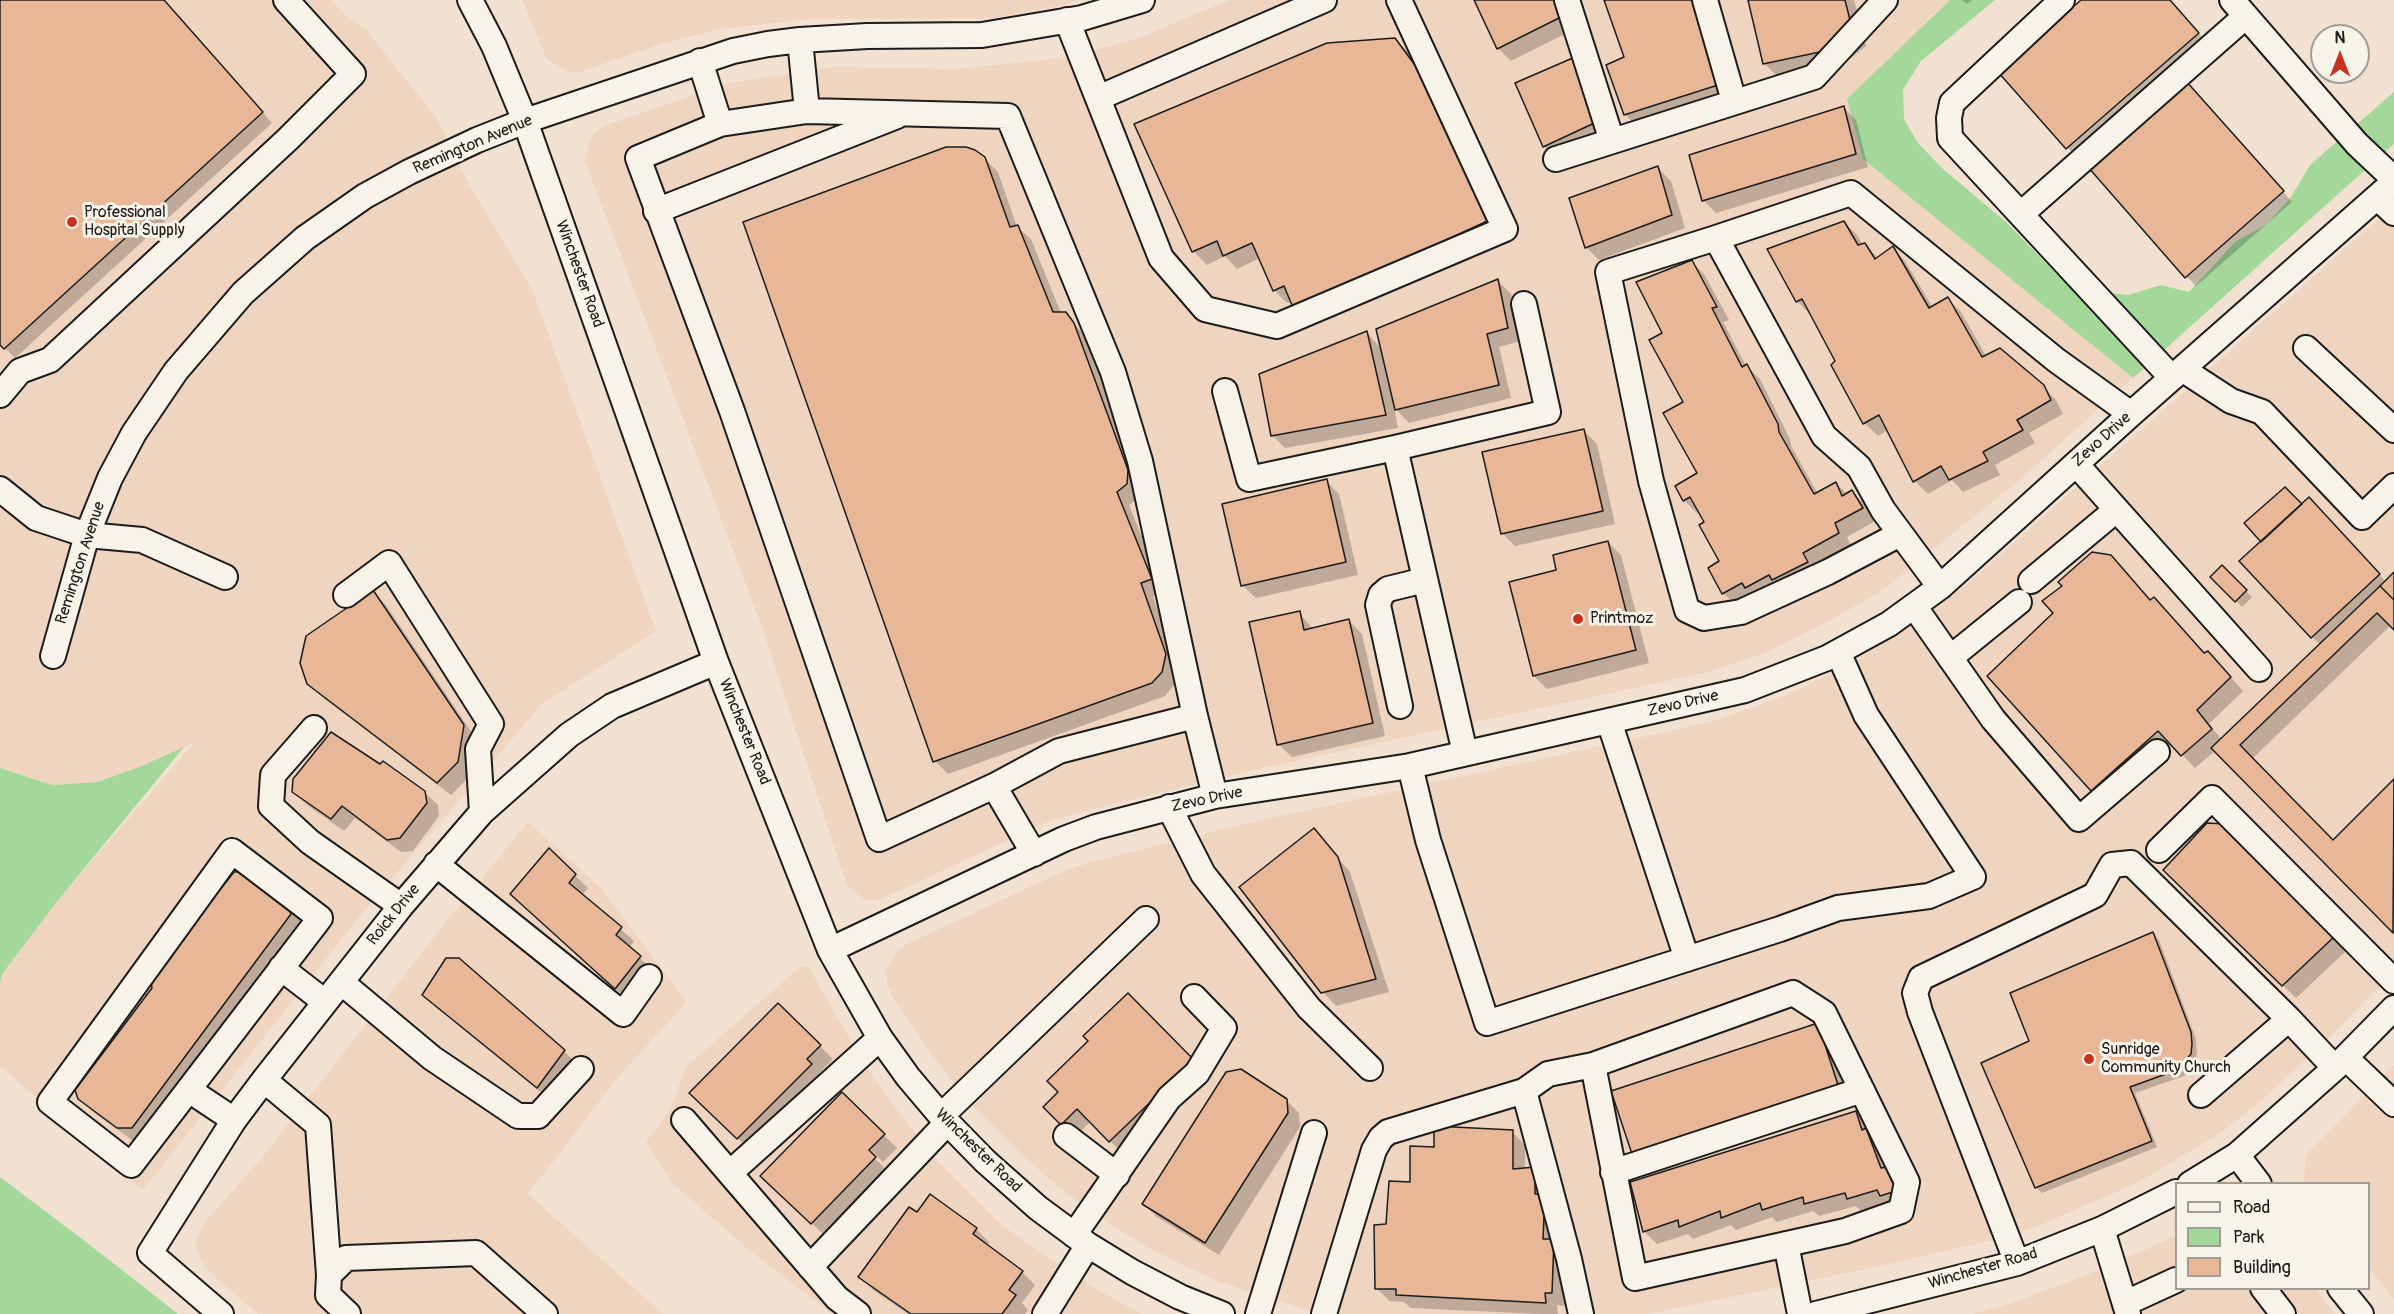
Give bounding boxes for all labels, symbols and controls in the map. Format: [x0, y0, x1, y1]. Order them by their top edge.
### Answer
north arrow [2310, 24, 2370, 84]
text: N [2335, 28, 2345, 48]
street label: Remington Avenue [411, 111, 535, 179]
place label: Professional Hospital Supply [84, 203, 185, 241]
marker: Professional Hospital Supply [65, 215, 79, 229]
street label: Winchester Road [551, 218, 607, 330]
street label: Zevo Drive [2069, 409, 2135, 471]
street label: Remington Avenue [52, 499, 110, 627]
place label: Printmoz [1590, 609, 1653, 629]
marker: Printmoz [1571, 612, 1585, 626]
street label: Winchester Road [714, 676, 774, 788]
street label: Zevo Drive [1646, 687, 1720, 721]
street label: Zevo Drive [1170, 783, 1244, 817]
street label: Roick Drive [364, 881, 424, 949]
place label: Sunridge Community Church [2101, 1040, 2231, 1078]
marker: Sunridge Community Church [2082, 1052, 2096, 1066]
street label: Winchester Road [931, 1105, 1025, 1197]
legend [2175, 1182, 2370, 1290]
text: Road [2233, 1196, 2270, 1219]
text: Park [2233, 1226, 2265, 1249]
street label: Winchester Road [1926, 1244, 2040, 1294]
text: Building [2233, 1256, 2291, 1279]

